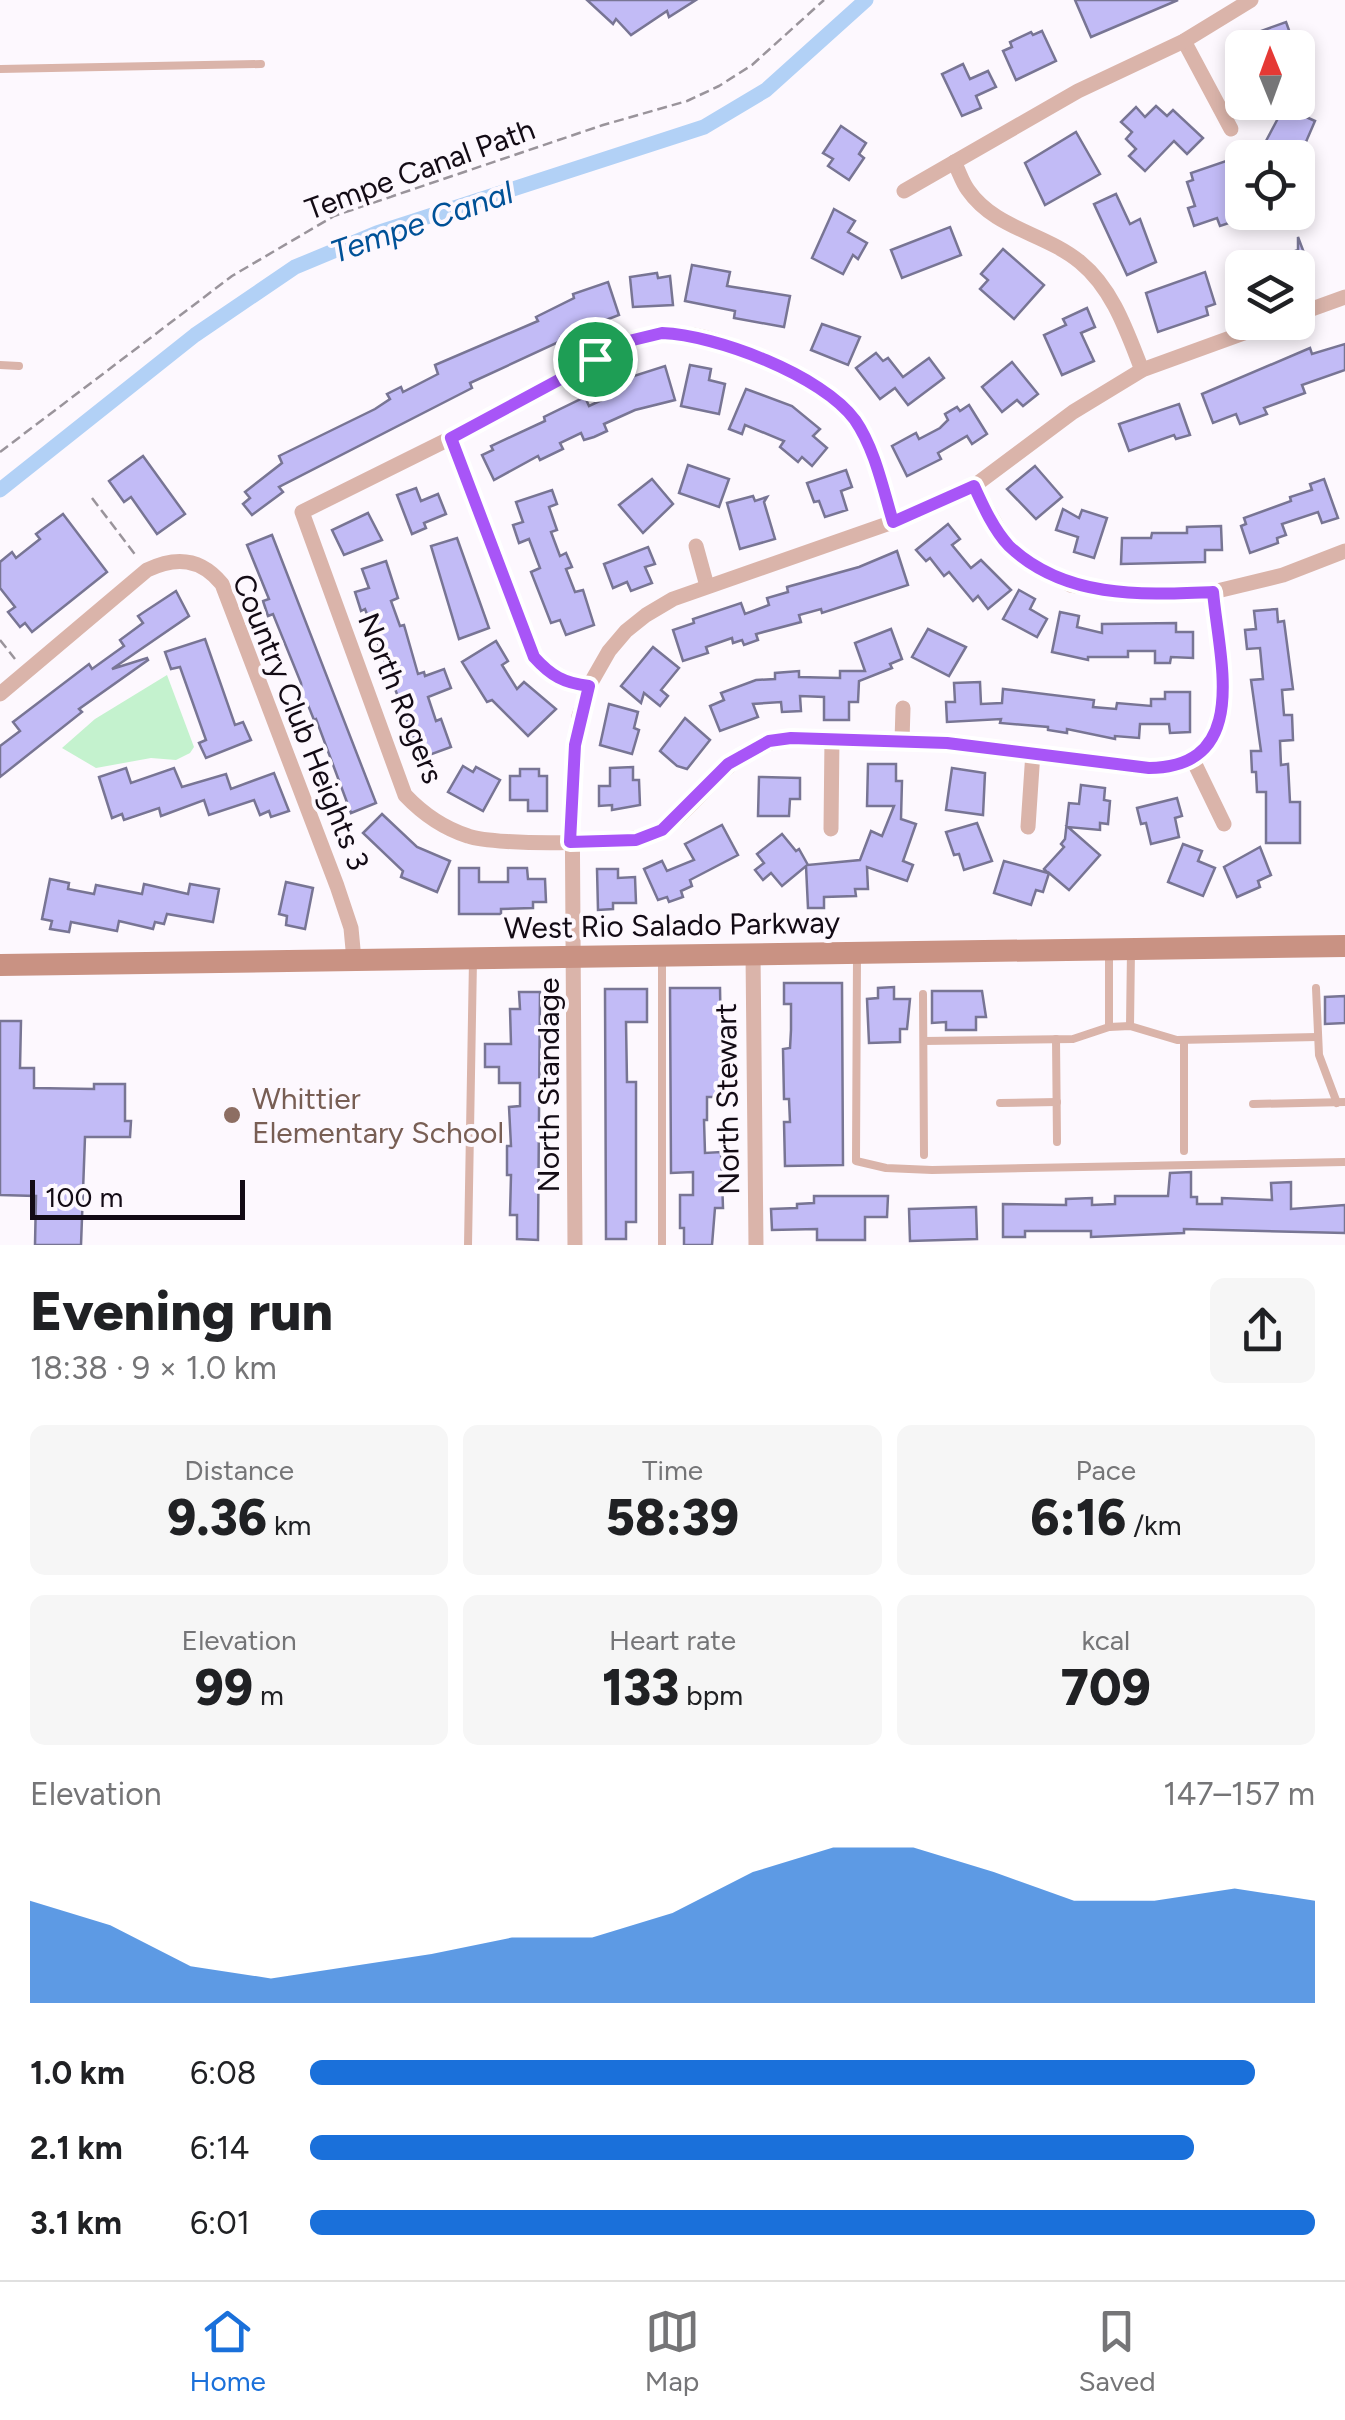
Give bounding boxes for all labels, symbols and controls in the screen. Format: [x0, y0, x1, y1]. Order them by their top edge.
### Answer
north arrow [1225, 30, 1315, 120]
map controls [1225, 30, 1315, 340]
street label: Tempe Canal Path [300, 111, 540, 227]
button: locate [1225, 140, 1315, 230]
water label: Tempe Canal [326, 173, 518, 271]
button: layers [1225, 250, 1315, 340]
pin [553, 317, 638, 402]
icon: arrive [568, 332, 623, 387]
street label: Country Club Heights 3 [225, 568, 377, 876]
street label: North Rogers [350, 607, 452, 789]
street label: West Rio Salado Parkway [504, 904, 841, 946]
street label: North Standage [530, 978, 567, 1192]
street label: North Stewart [707, 1003, 747, 1195]
place label: Whittier Elementary School [252, 1080, 504, 1151]
marker: Whittier Elementary School [221, 1104, 243, 1126]
scale bar [30, 1175, 245, 1220]
text: 100 m [45, 1180, 123, 1214]
text: Evening run [30, 1278, 333, 1344]
button: share [1210, 1278, 1315, 1383]
text: 18:38 · 9 × 1.0 km [30, 1349, 277, 1387]
text: Distance [184, 1453, 294, 1487]
text: Time [642, 1453, 703, 1487]
text: Pace [1076, 1453, 1136, 1487]
text: 9.36 [167, 1487, 267, 1548]
text: 58:39 [606, 1487, 739, 1548]
text: 6:16 [1030, 1487, 1126, 1548]
text: km [267, 1508, 311, 1542]
text: /km [1126, 1508, 1181, 1542]
text: Elevation [182, 1623, 297, 1657]
text: Heart rate [609, 1623, 736, 1657]
text: kcal [1081, 1623, 1130, 1657]
text: 99 [194, 1657, 253, 1718]
text: 133 [602, 1657, 679, 1718]
text: 709 [1061, 1657, 1151, 1718]
text: m [253, 1678, 284, 1712]
text: bpm [679, 1678, 743, 1712]
text: Elevation [30, 1775, 162, 1813]
text: 147–157 m [1163, 1775, 1315, 1813]
text: 1.0 km [30, 2054, 125, 2092]
text: 6:08 [190, 2054, 256, 2092]
text: 2.1 km [30, 2129, 123, 2167]
text: 6:14 [190, 2129, 249, 2167]
text: 3.1 km [30, 2204, 122, 2242]
text: 6:01 [190, 2204, 250, 2242]
tab: Home [189, 2304, 266, 2398]
tab: Map [645, 2304, 700, 2398]
tab: Saved [1078, 2304, 1156, 2398]

